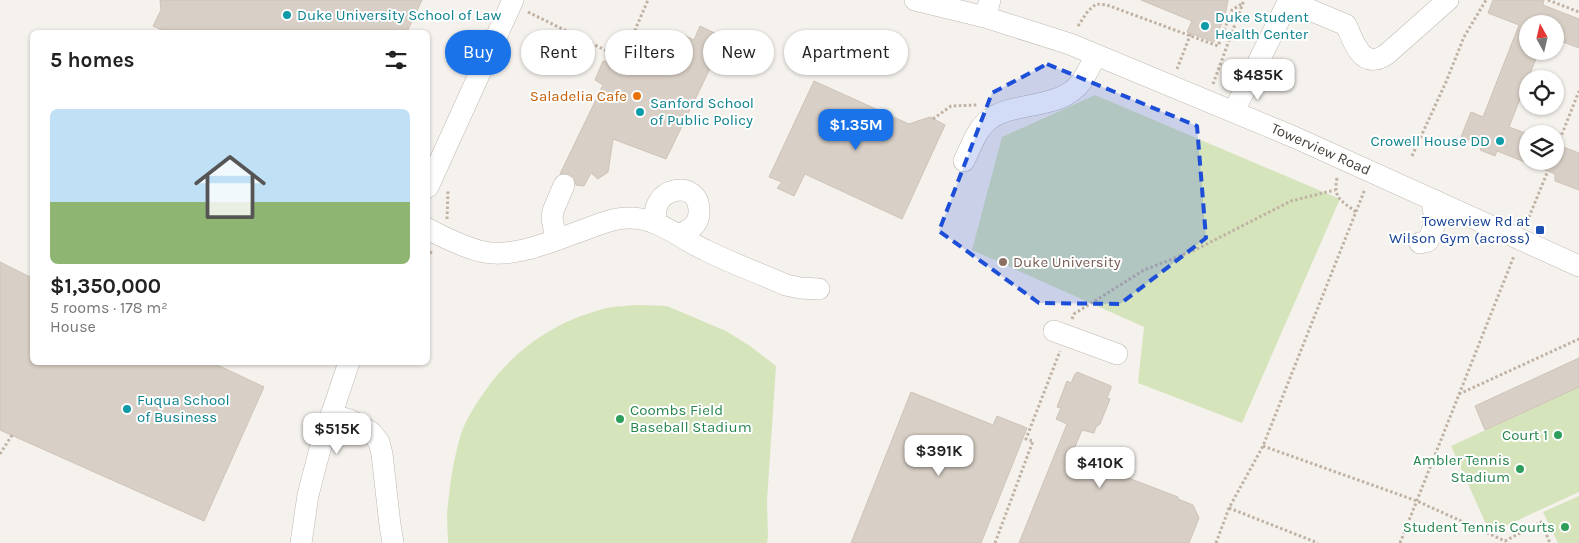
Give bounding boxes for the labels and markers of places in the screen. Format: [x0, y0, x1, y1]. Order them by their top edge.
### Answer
place label: Duke University School of Law [297, 6, 501, 24]
place label: Duke Student Health Center [1215, 8, 1309, 43]
marker: Duke University School of Law [281, 9, 293, 21]
marker: Duke Student Health Center [1199, 20, 1211, 32]
pin: $485K [1223, 58, 1293, 101]
place label: Saladelia Cafe [530, 87, 627, 105]
marker: Saladelia Cafe [631, 90, 643, 102]
place label: Sanford School of Public Policy [650, 94, 754, 129]
marker: Sanford School of Public Policy [634, 106, 646, 118]
pin: $1.35M [815, 108, 897, 151]
place label: Crowell House DD [1370, 132, 1490, 150]
marker: Crowell House DD [1494, 135, 1506, 147]
place label: Towerview Rd at Wilson Gym (across) [1389, 212, 1530, 247]
marker: Towerview Rd at Wilson Gym (across) [1534, 224, 1546, 236]
place label: Duke University [1013, 253, 1121, 271]
marker: Duke University [997, 256, 1009, 268]
place label: Fuqua School of Business [137, 391, 230, 426]
place label: Coombs Field Baseball Stadium [630, 401, 752, 436]
marker: Fuqua School of Business [121, 403, 133, 415]
pin: $515K [302, 412, 372, 455]
marker: Coombs Field Baseball Stadium [614, 413, 626, 425]
place label: Court 1 [1502, 426, 1548, 444]
marker: Court 1 [1552, 429, 1564, 441]
pin: $391K [904, 434, 974, 477]
pin: $410K [1065, 446, 1135, 489]
place label: Ambler Tennis Stadium [1413, 451, 1510, 486]
marker: Ambler Tennis Stadium [1514, 463, 1526, 475]
place label: Student Tennis Courts [1403, 518, 1555, 536]
marker: Student Tennis Courts [1559, 521, 1571, 533]

